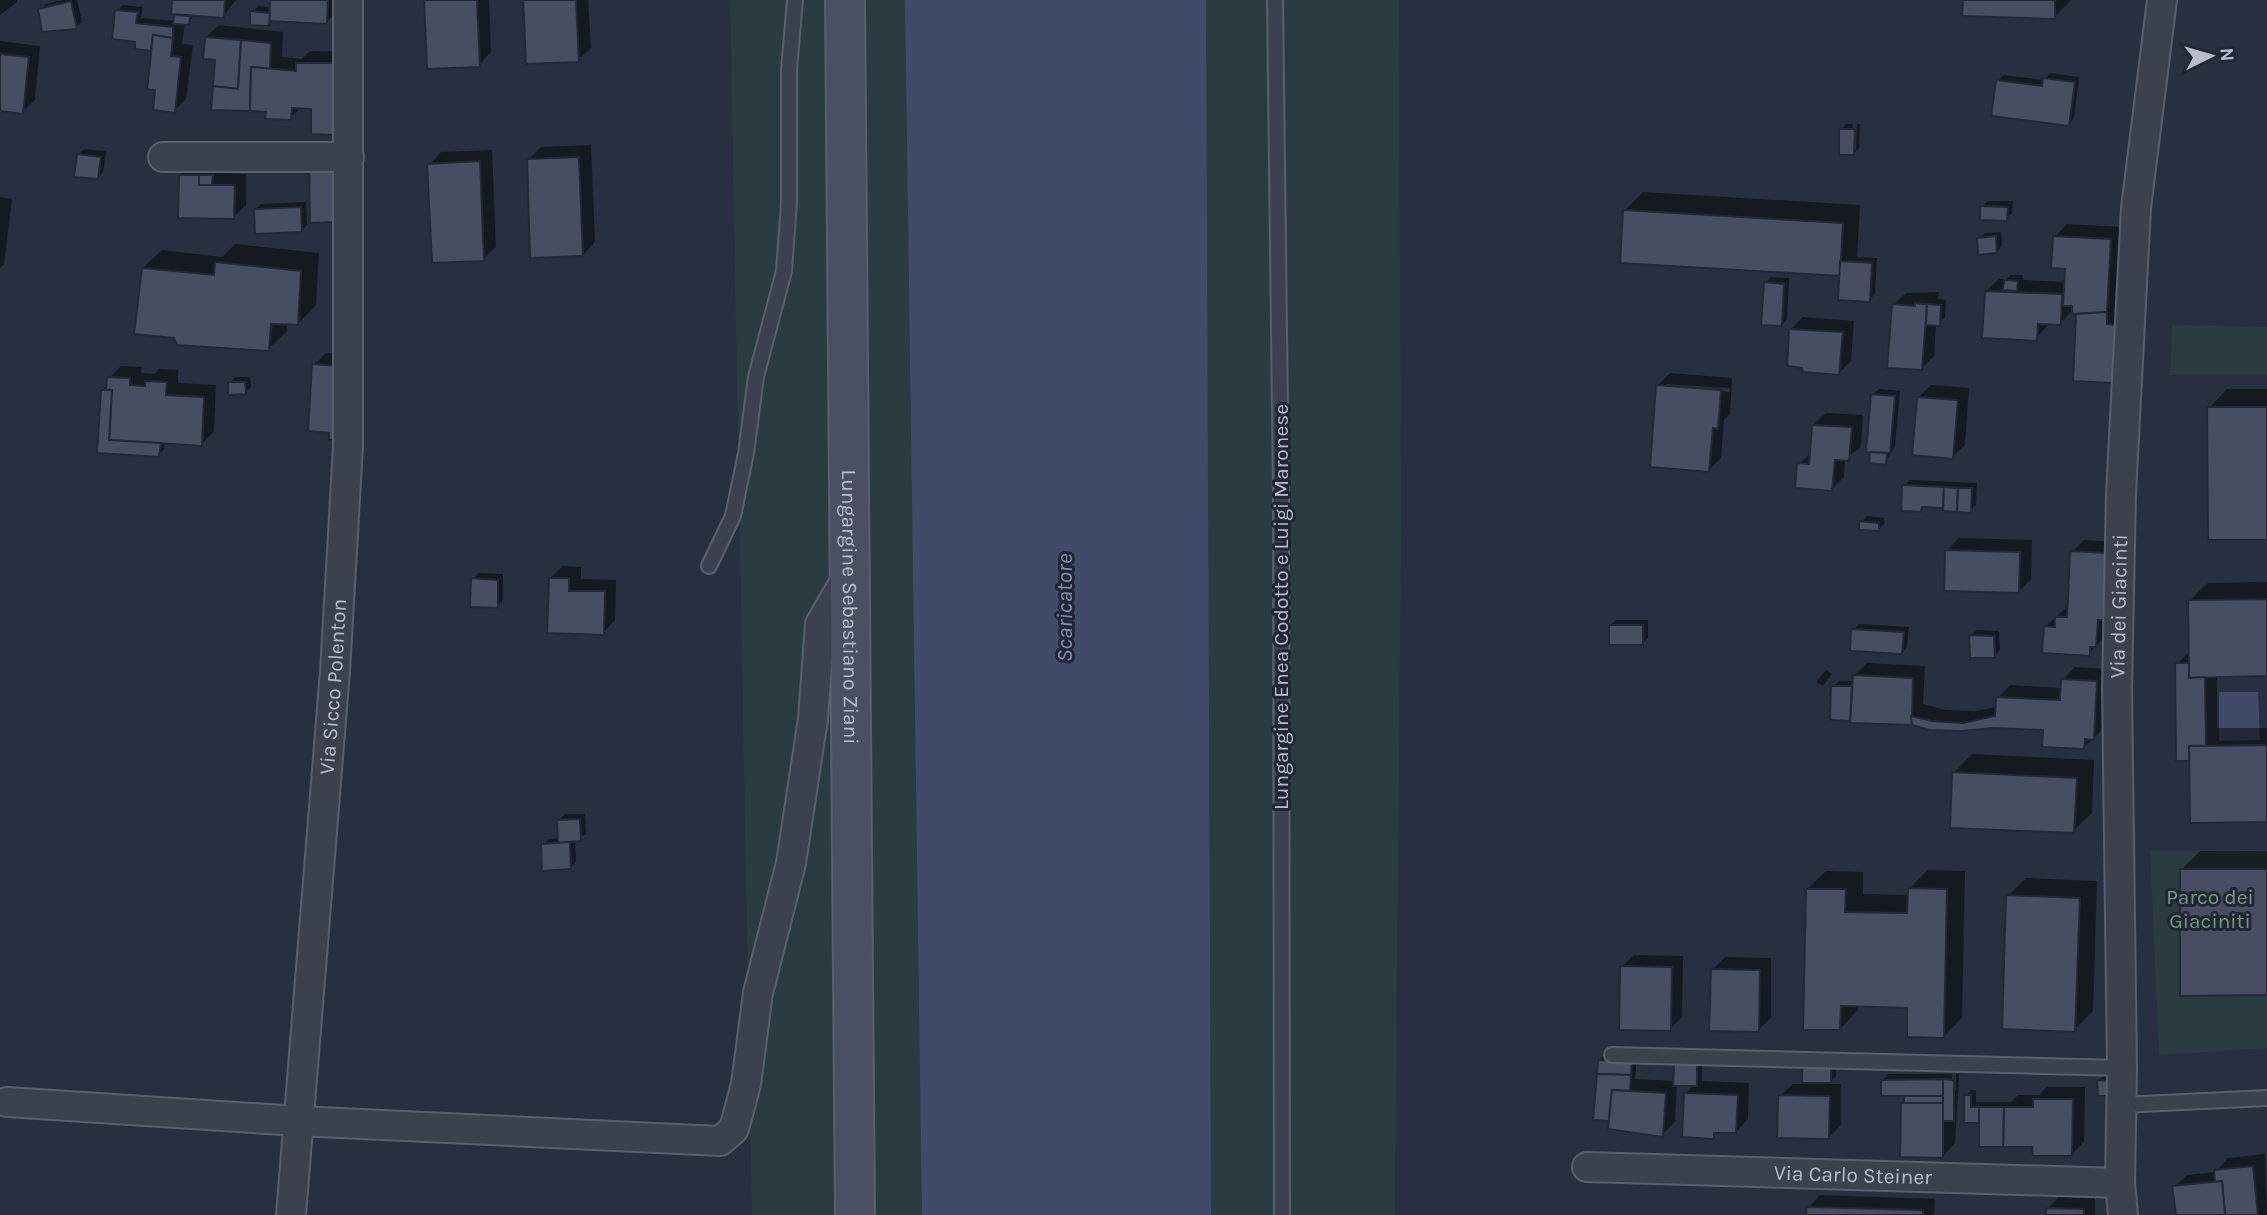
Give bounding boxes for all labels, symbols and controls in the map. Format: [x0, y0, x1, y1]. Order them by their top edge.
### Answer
north arrow [2176, 21, 2246, 91]
text: N [2215, 47, 2238, 62]
street label: Lungargine Enea Codotto e Luigi Maronese [1269, 404, 1293, 810]
street label: Lungargine Sebastiano Ziani [837, 469, 863, 745]
street label: Via dei Giacinti [2105, 534, 2132, 679]
water label: Scaricatore [1051, 553, 1078, 662]
street label: Via Sicco Polenton [315, 598, 351, 776]
park label: Parco dei Giaciniti [2166, 885, 2254, 933]
street label: Via Carlo Steiner [1774, 1161, 1933, 1189]

